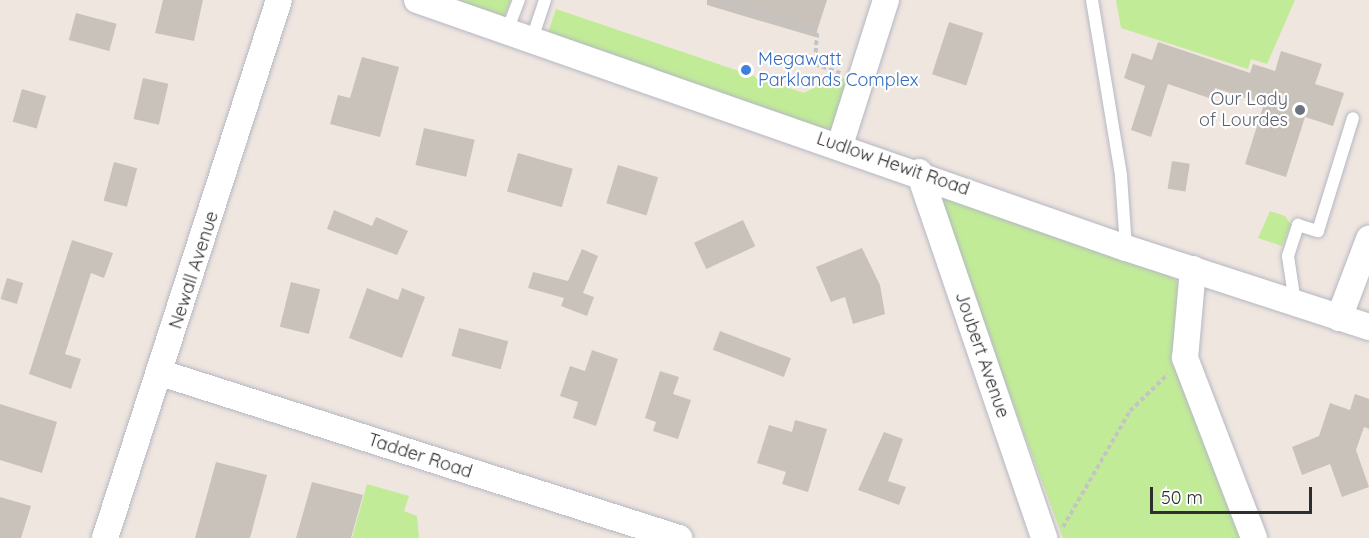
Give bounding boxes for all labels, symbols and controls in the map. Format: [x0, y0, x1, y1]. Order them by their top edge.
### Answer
place label: Megawatt Parklands Complex [758, 49, 918, 92]
marker: Megawatt Parklands Complex [739, 63, 753, 77]
place label: Our Lady of Lourdes [1199, 89, 1288, 132]
marker: Our Lady of Lourdes [1293, 103, 1307, 117]
street label: Ludlow Hewit Road [814, 128, 972, 200]
street label: Newall Avenue [165, 208, 223, 332]
street label: Joubert Avenue [950, 289, 1014, 421]
street label: Tadder Road [365, 429, 475, 483]
scale bar [1153, 475, 1315, 513]
text: 50 m [1161, 486, 1203, 509]

